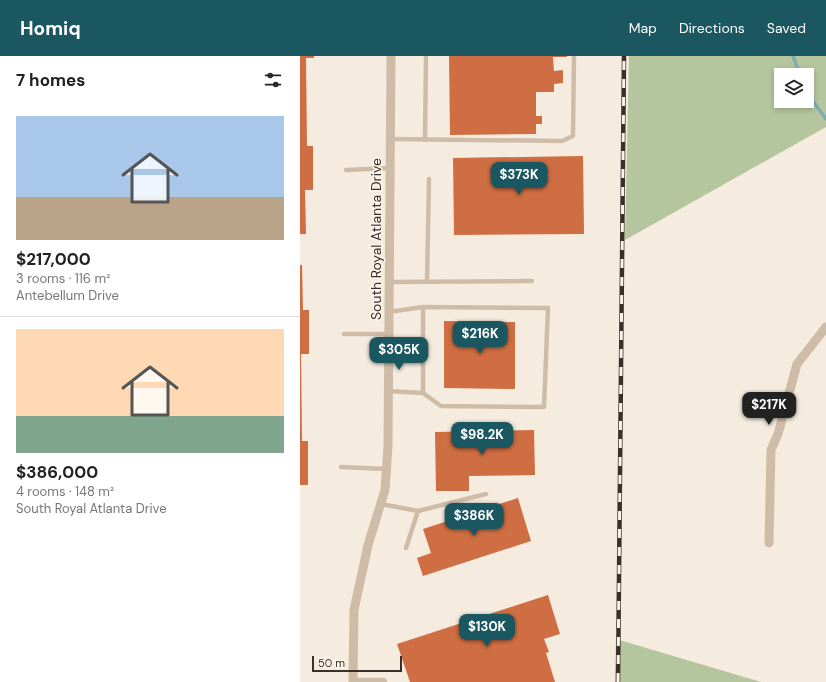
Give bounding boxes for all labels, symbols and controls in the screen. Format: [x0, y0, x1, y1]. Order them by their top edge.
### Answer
text: Homiq [20, 16, 81, 41]
text: Map [629, 19, 657, 37]
text: Directions [679, 19, 745, 37]
text: Saved [767, 19, 806, 37]
map controls [774, 68, 814, 108]
button: layers [774, 68, 814, 108]
text: 7 homes [16, 69, 85, 91]
icon: filters [262, 69, 284, 91]
icon: home [114, 142, 186, 214]
street label: South Royal Atlanta Drive [367, 158, 385, 320]
pin: $373K [491, 162, 547, 196]
text: $373K [500, 166, 538, 183]
text: $217,000 [16, 248, 91, 270]
text: 3 rooms · 116 m² [16, 270, 110, 287]
text: Antebellum Drive [16, 287, 119, 304]
pin: $216K [452, 321, 508, 355]
text: $216K [462, 325, 498, 342]
pin: $305K [371, 337, 427, 371]
text: $305K [378, 341, 420, 358]
icon: home [114, 355, 186, 427]
pin: $217K [741, 392, 797, 426]
text: $217K [751, 396, 787, 413]
pin: $98.2K [449, 422, 515, 456]
text: $98.2K [460, 426, 504, 443]
text: $386,000 [16, 461, 98, 483]
text: 4 rooms · 148 m² [16, 483, 114, 500]
text: South Royal Atlanta Drive [16, 500, 167, 517]
pin: $386K [446, 503, 502, 537]
text: $386K [454, 507, 494, 524]
pin: $130K [459, 614, 515, 648]
text: $130K [468, 618, 506, 635]
scale bar [312, 654, 402, 673]
text: 50 m [318, 656, 345, 670]

